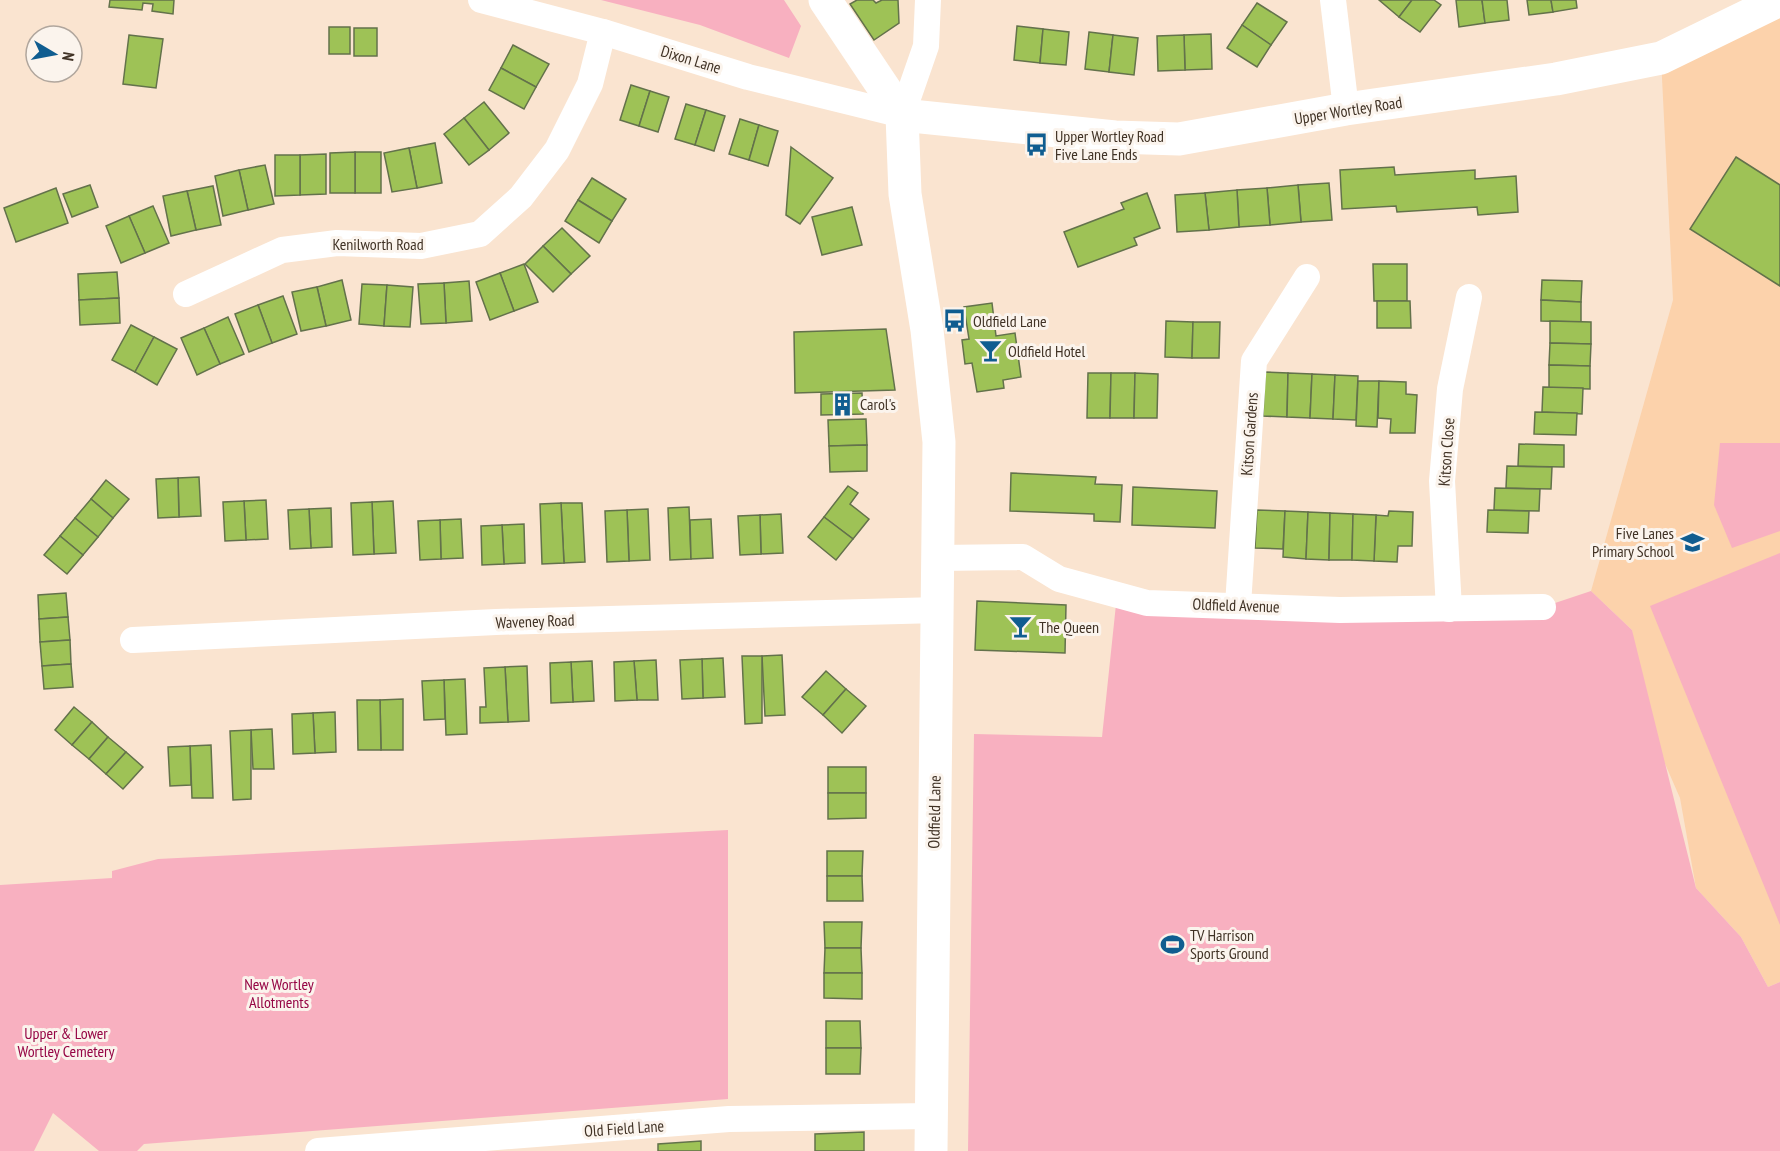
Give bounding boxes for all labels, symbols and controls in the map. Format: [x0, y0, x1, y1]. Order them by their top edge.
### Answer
north arrow [24, 24, 84, 84]
street label: Dixon Lane [658, 40, 724, 78]
text: N [58, 51, 79, 63]
street label: Upper Wortley Road [1293, 92, 1403, 128]
place label: Upper Wortley Road Five Lane Ends [1055, 126, 1164, 164]
bus stop icon: Upper Wortley Road Five Lane Ends [1024, 132, 1050, 158]
street label: Kenilworth Road [332, 234, 424, 254]
bus stop icon: Oldfield Lane [942, 308, 968, 334]
place label: Oldfield Lane [973, 311, 1047, 331]
bar icon: Oldfield Hotel [977, 338, 1003, 364]
place label: Oldfield Hotel [1008, 341, 1085, 361]
building icon: Carol's [829, 391, 855, 417]
street label: Kitson Gardens [1236, 392, 1262, 476]
place label: Carol's [860, 394, 896, 414]
street label: Kitson Close [1434, 417, 1458, 487]
place label: Five Lanes Primary School [1592, 523, 1674, 561]
school or university icon: Five Lanes Primary School [1679, 529, 1705, 555]
street label: Oldfield Avenue [1192, 593, 1280, 617]
street label: Waveney Road [495, 610, 575, 632]
bar icon: The Queen [1008, 614, 1034, 640]
place label: The Queen [1039, 617, 1099, 637]
street label: Oldfield Lane [923, 775, 945, 849]
place label: TV Harrison Sports Ground [1190, 925, 1269, 963]
sports icon: TV Harrison Sports Ground [1159, 931, 1185, 957]
park label: New Wortley Allotments [244, 974, 314, 1012]
park label: Upper & Lower Wortley Cemetery [17, 1023, 115, 1061]
street label: Old Field Lane [583, 1115, 665, 1141]

